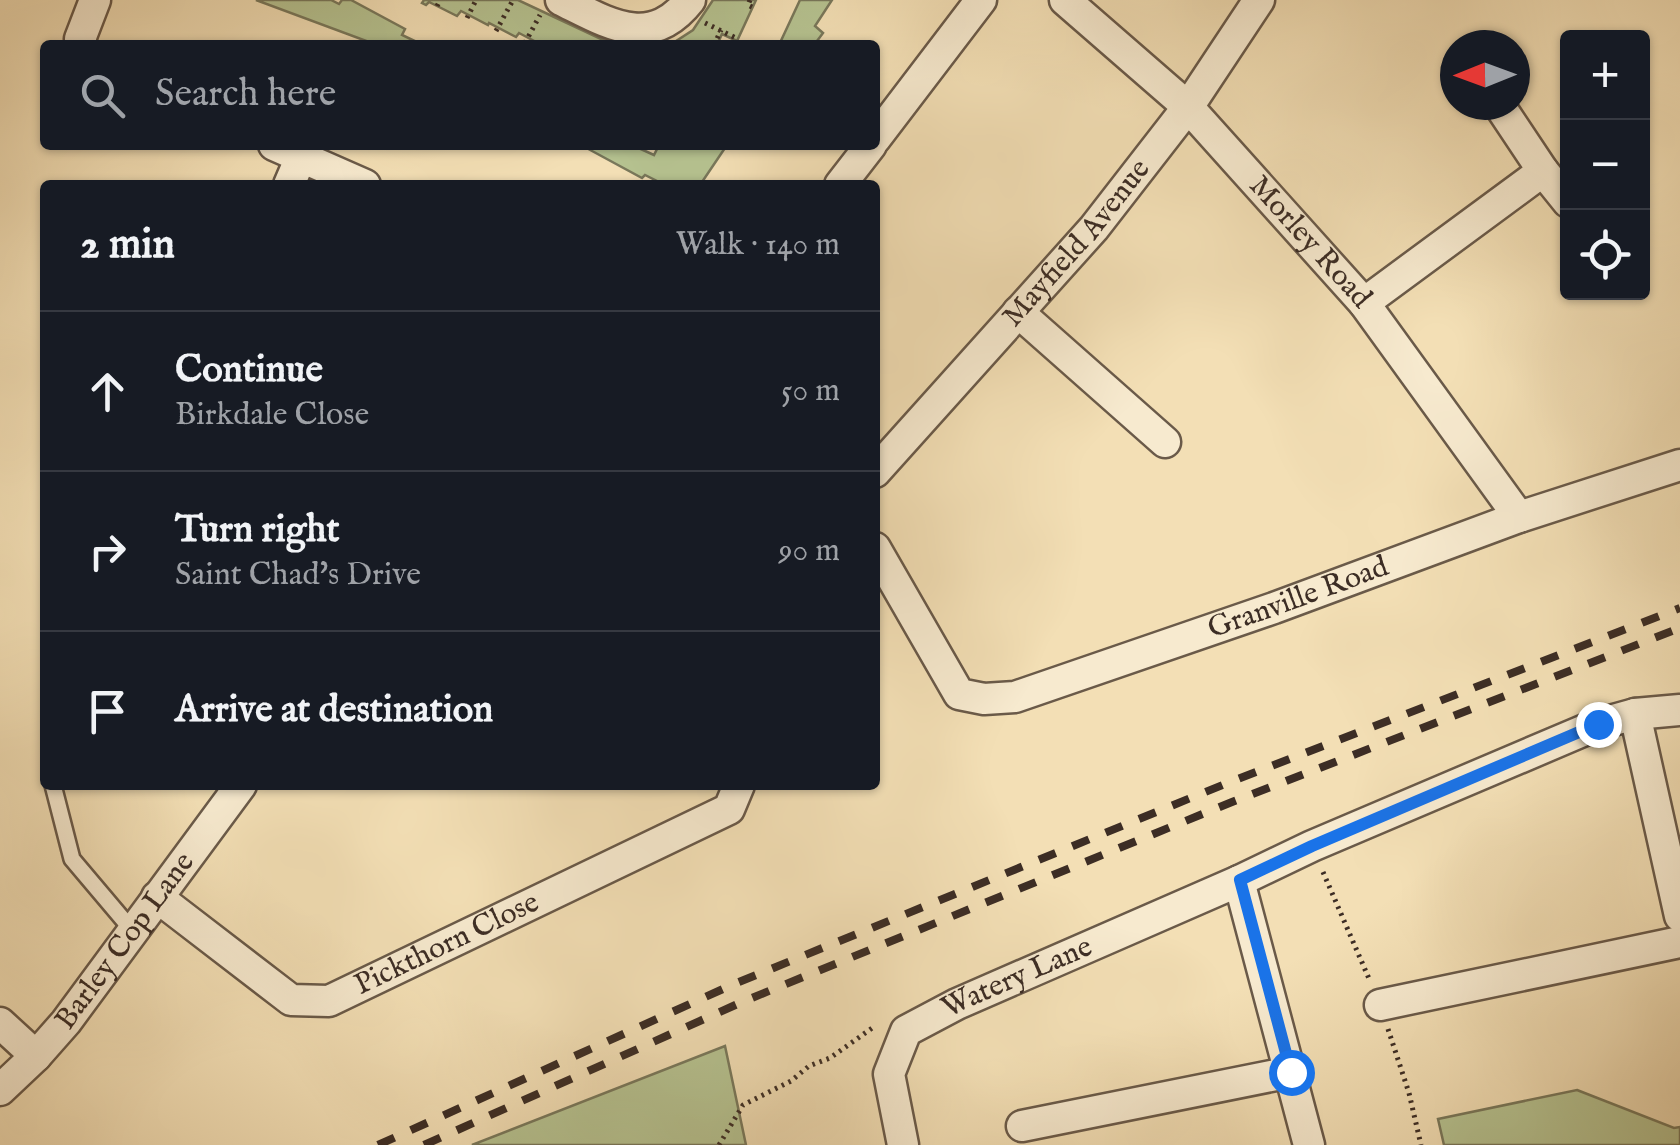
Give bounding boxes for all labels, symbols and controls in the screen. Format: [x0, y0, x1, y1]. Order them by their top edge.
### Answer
north arrow [1440, 30, 1530, 120]
map controls [1560, 30, 1650, 300]
button: + [1560, 30, 1650, 120]
search box [40, 40, 880, 150]
icon: search [75, 68, 130, 123]
text: Search here [155, 71, 336, 119]
button: − [1560, 120, 1650, 210]
street label: Mayfield Avenue [995, 152, 1159, 336]
street label: Morley Road [1240, 168, 1380, 318]
button: locate [1560, 210, 1650, 300]
text: 2 min [80, 219, 175, 272]
text: Walk · 140 m [676, 225, 840, 266]
text: Continue [175, 347, 323, 395]
icon: ahead [80, 364, 135, 419]
text: 50 m [781, 371, 840, 412]
text: Birkdale Close [175, 395, 369, 436]
text: Turn right [175, 507, 339, 555]
icon: right [80, 524, 135, 579]
text: 90 m [779, 531, 840, 572]
street label: Granville Road [1203, 548, 1395, 648]
text: Saint Chad's Drive [175, 555, 421, 596]
icon: arrive [80, 684, 135, 739]
text: Arrive at destination [175, 687, 493, 735]
route end [1576, 702, 1622, 748]
street label: Barley Cop Lane [47, 845, 204, 1038]
street label: Pickthorn Close [349, 884, 545, 1005]
street label: Watery Lane [935, 928, 1098, 1028]
route start [1269, 1050, 1315, 1096]

